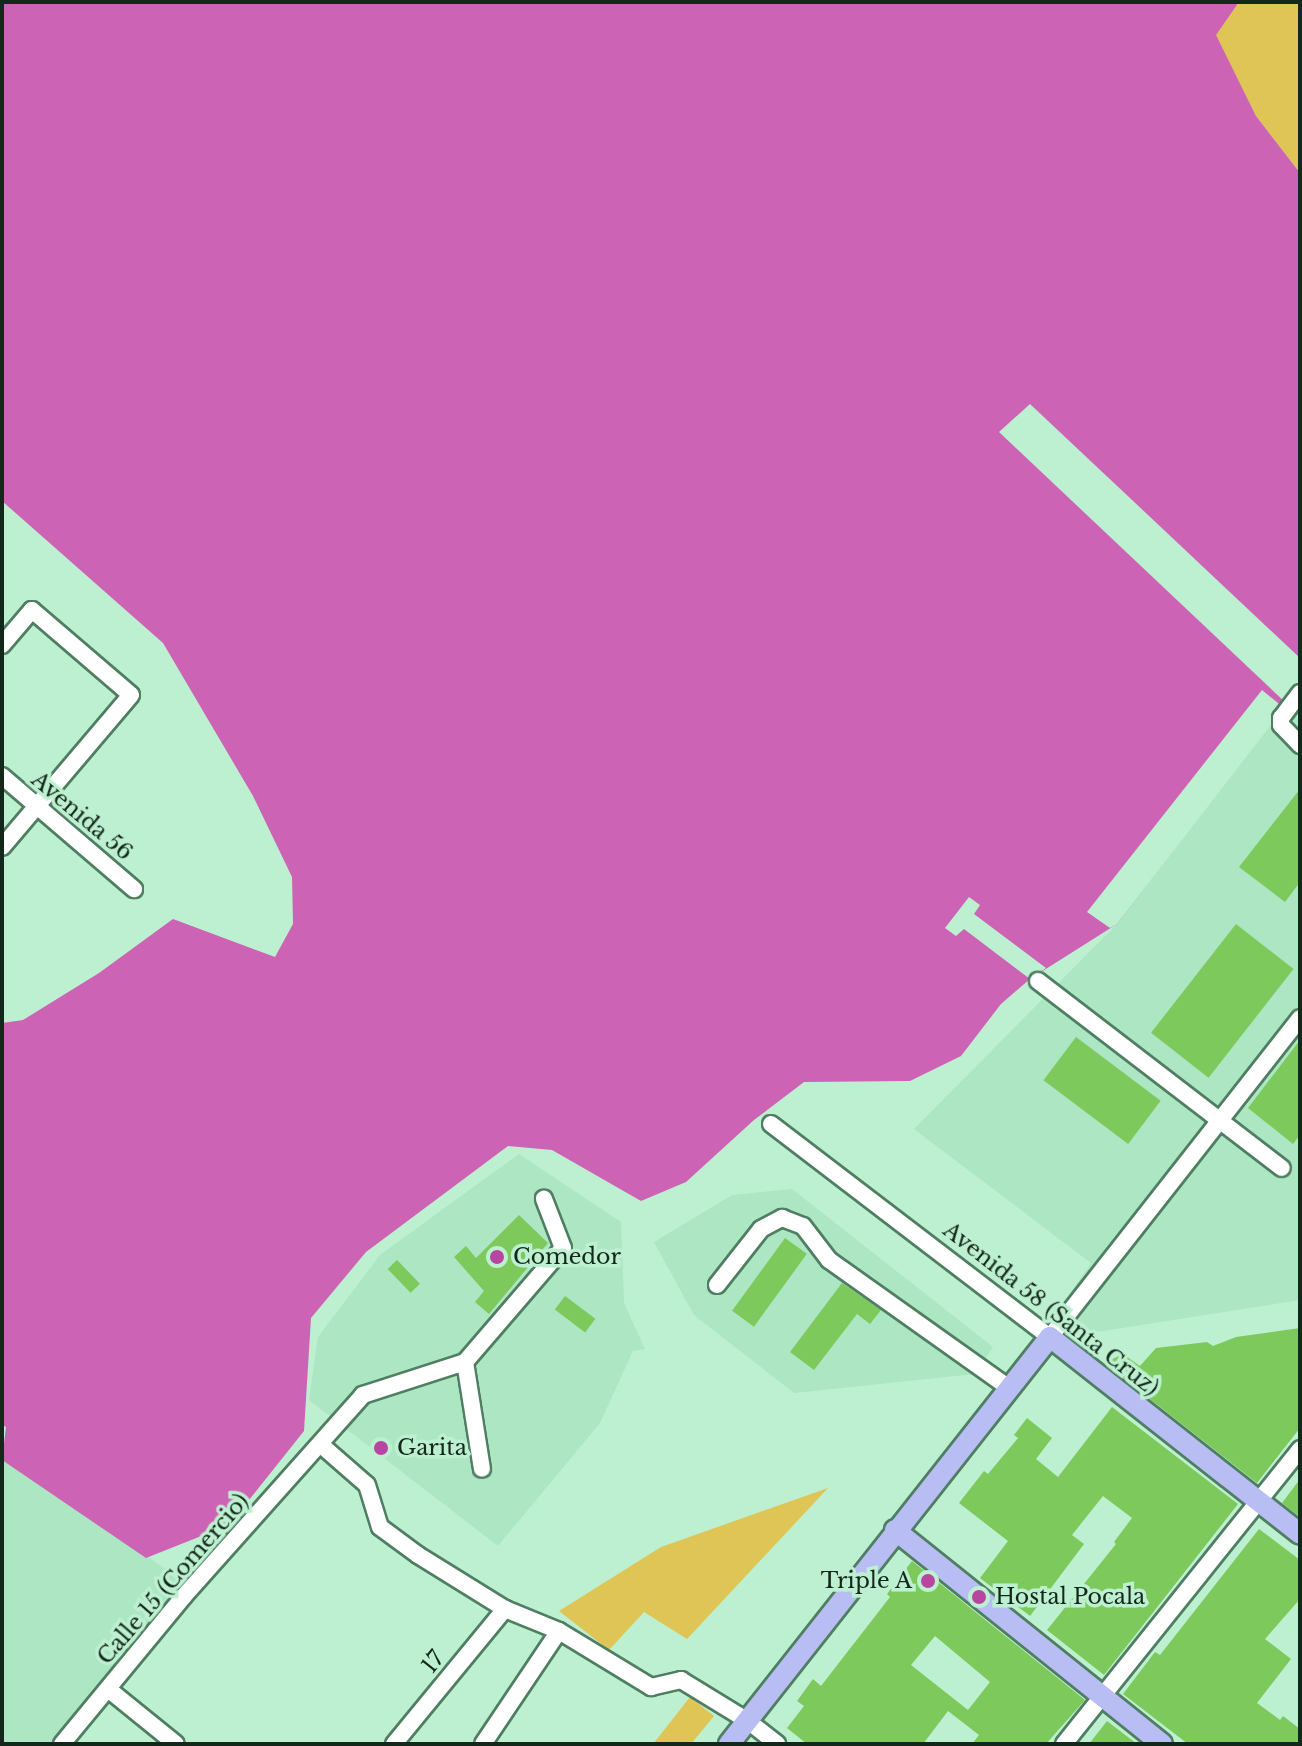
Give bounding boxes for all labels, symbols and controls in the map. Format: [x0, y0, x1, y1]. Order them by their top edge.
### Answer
street label: Avenida 56 [26, 766, 138, 866]
street label: Avenida 58 (Santa Cruz) [938, 1216, 1164, 1402]
place label: Comedor [513, 1244, 621, 1270]
marker: Comedor [488, 1248, 506, 1266]
place label: Garita [397, 1435, 467, 1461]
marker: Garita [372, 1439, 390, 1457]
street label: Calle 15 (Comercio) [92, 1488, 254, 1670]
place label: Triple A [820, 1568, 912, 1594]
marker: Triple A [919, 1572, 937, 1590]
place label: Hostal Pocala [995, 1584, 1145, 1610]
marker: Hostal Pocala [970, 1588, 988, 1606]
street label: 17 [416, 1646, 450, 1678]

